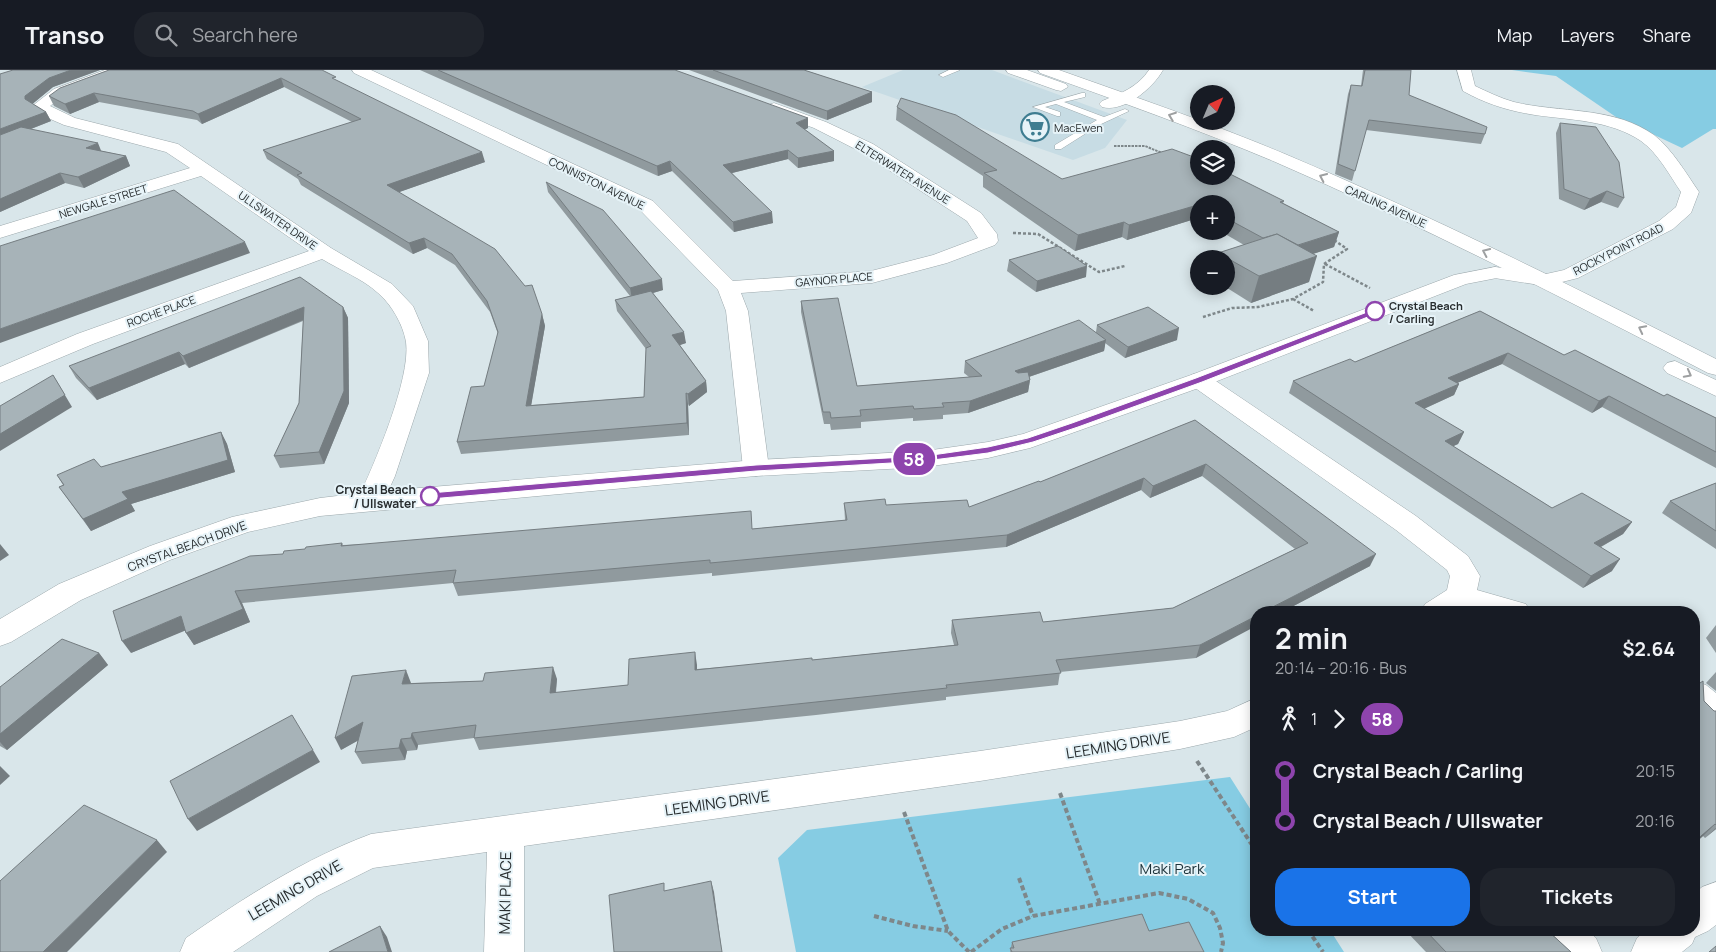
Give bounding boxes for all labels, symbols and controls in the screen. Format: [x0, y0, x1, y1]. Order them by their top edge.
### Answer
search box [134, 12, 484, 57]
text: Transo [25, 18, 104, 51]
icon: search [152, 21, 180, 49]
text: Search here [192, 22, 298, 48]
text: Map [1497, 23, 1532, 47]
text: Layers [1560, 23, 1614, 47]
text: Share [1642, 23, 1691, 47]
north arrow [1190, 85, 1235, 130]
map controls [1190, 85, 1235, 295]
supermarket icon: MacEwen [1020, 112, 1050, 142]
one-way arrow [1168, 112, 1177, 122]
place label: MacEwen [1054, 120, 1103, 135]
street label: ELTERWATER AVENUE [853, 137, 953, 207]
button: layers [1190, 140, 1235, 185]
street label: CONNISTON AVENUE [546, 153, 648, 213]
one-way arrow [1319, 172, 1328, 183]
street label: NEWGALE STREET [57, 180, 150, 222]
street label: CARLING AVENUE [1343, 181, 1429, 231]
street label: ULLSWATER DRIVE [236, 187, 320, 253]
button: + [1190, 195, 1235, 240]
street label: ROCKY POINT ROAD [1570, 220, 1666, 278]
one-way arrow [1482, 248, 1491, 258]
button: − [1190, 250, 1235, 295]
street label: GAYNOR PLACE [795, 268, 873, 290]
street label: ROCHE PLACE [125, 292, 197, 330]
place label: Crystal Beach / Carling [1389, 298, 1463, 326]
marker: Crystal Beach / Carling [1365, 301, 1385, 321]
one-way arrow [1638, 325, 1647, 335]
one-way arrow [1682, 368, 1691, 378]
line badge: 58 [892, 443, 936, 475]
text: 58 [903, 447, 925, 471]
place label: Crystal Beach / Ullswater [335, 481, 416, 512]
marker: Crystal Beach / Ullswater [420, 486, 440, 506]
street label: CRYSTAL BEACH DRIVE [125, 517, 249, 575]
text: 2 min [1275, 619, 1348, 657]
text: $2.64 [1623, 636, 1675, 662]
text: 20:14 – 20:16 · Bus [1275, 657, 1407, 679]
icon: walk [1275, 705, 1303, 733]
icon: forward [1325, 705, 1353, 733]
text: 58 [1371, 707, 1393, 731]
text: 1 [1311, 708, 1317, 730]
street label: LEEMING DRIVE [1064, 726, 1172, 764]
text: Crystal Beach / Carling [1313, 758, 1523, 784]
text: 20:15 [1636, 760, 1675, 782]
street label: LEEMING DRIVE [663, 785, 771, 821]
text: Crystal Beach / Ullswater [1313, 808, 1543, 834]
text: 20:16 [1635, 810, 1675, 832]
street label: MAKI PLACE [494, 851, 516, 935]
street label: LEEMING DRIVE [244, 855, 346, 925]
park label: Maki Park [1140, 858, 1205, 879]
button: Start [1275, 868, 1470, 926]
button: Tickets [1480, 868, 1675, 926]

